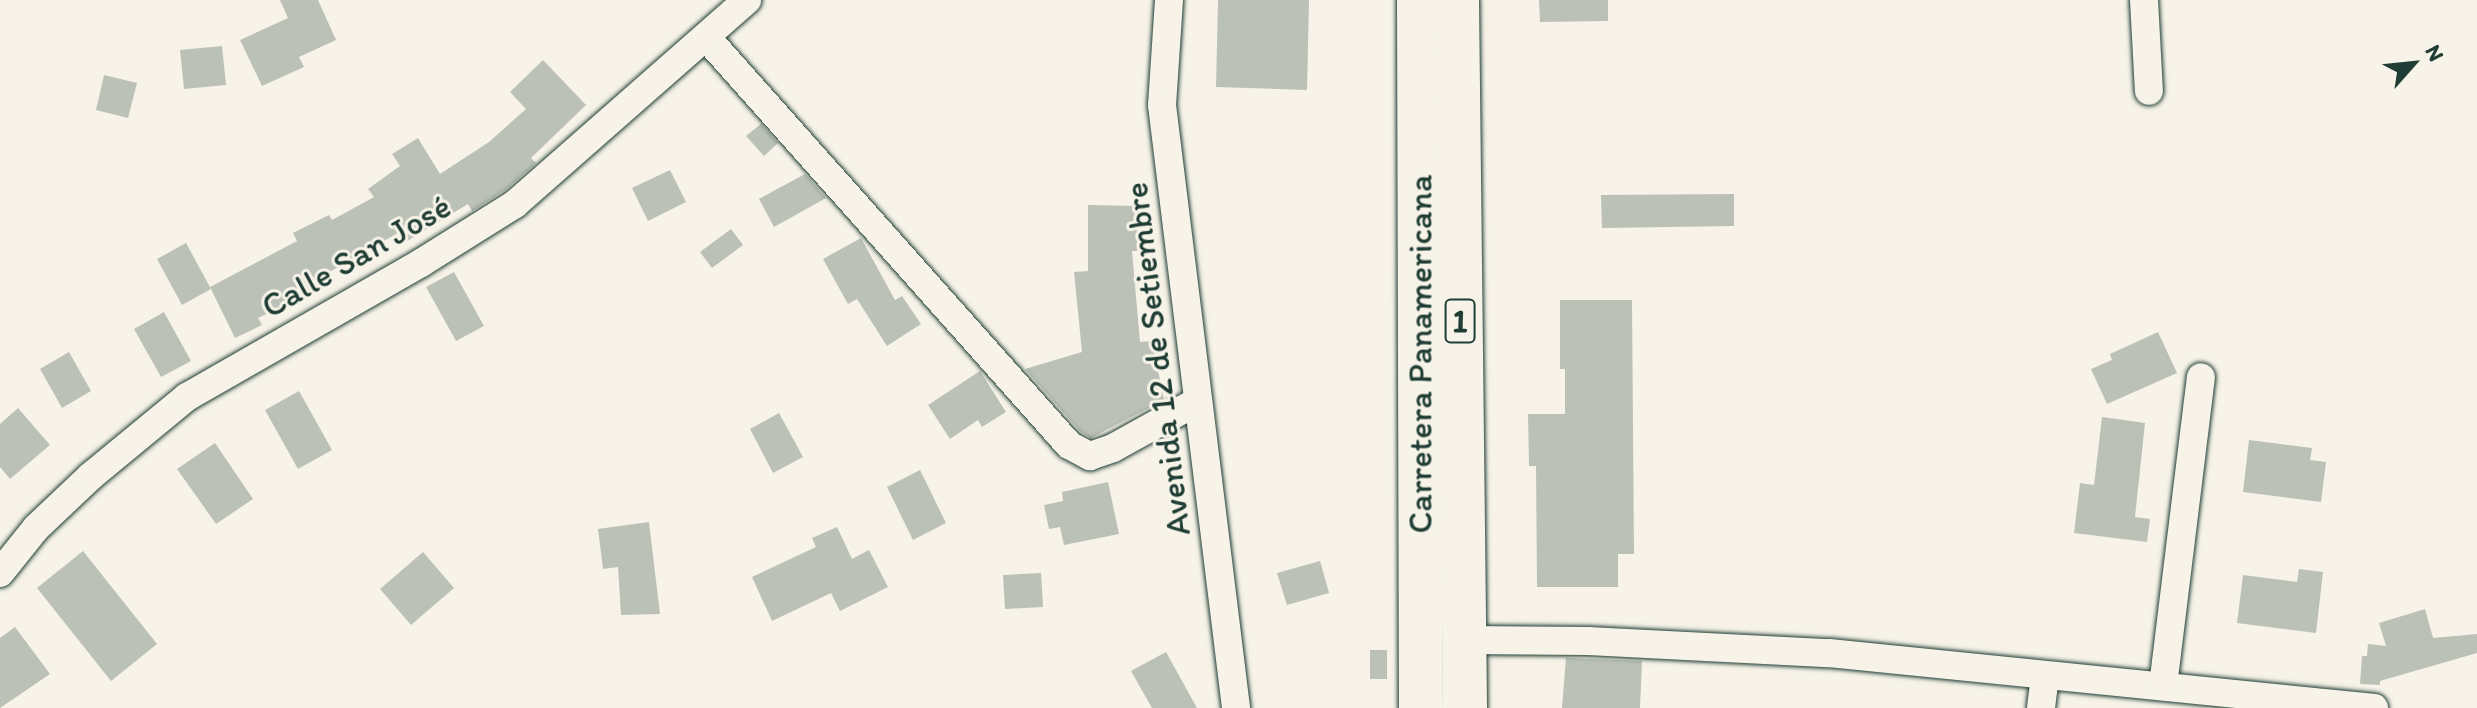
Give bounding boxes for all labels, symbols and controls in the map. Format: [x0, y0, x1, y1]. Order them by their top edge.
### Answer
north arrow [2373, 24, 2453, 104]
text: N [2419, 40, 2450, 66]
street label: Carretera Panamericana [1400, 176, 1440, 532]
street label: Avenida 12 de Setiembre [1115, 180, 1199, 538]
street label: Calle San José [254, 186, 458, 326]
road number: 1 [1444, 293, 1476, 349]

